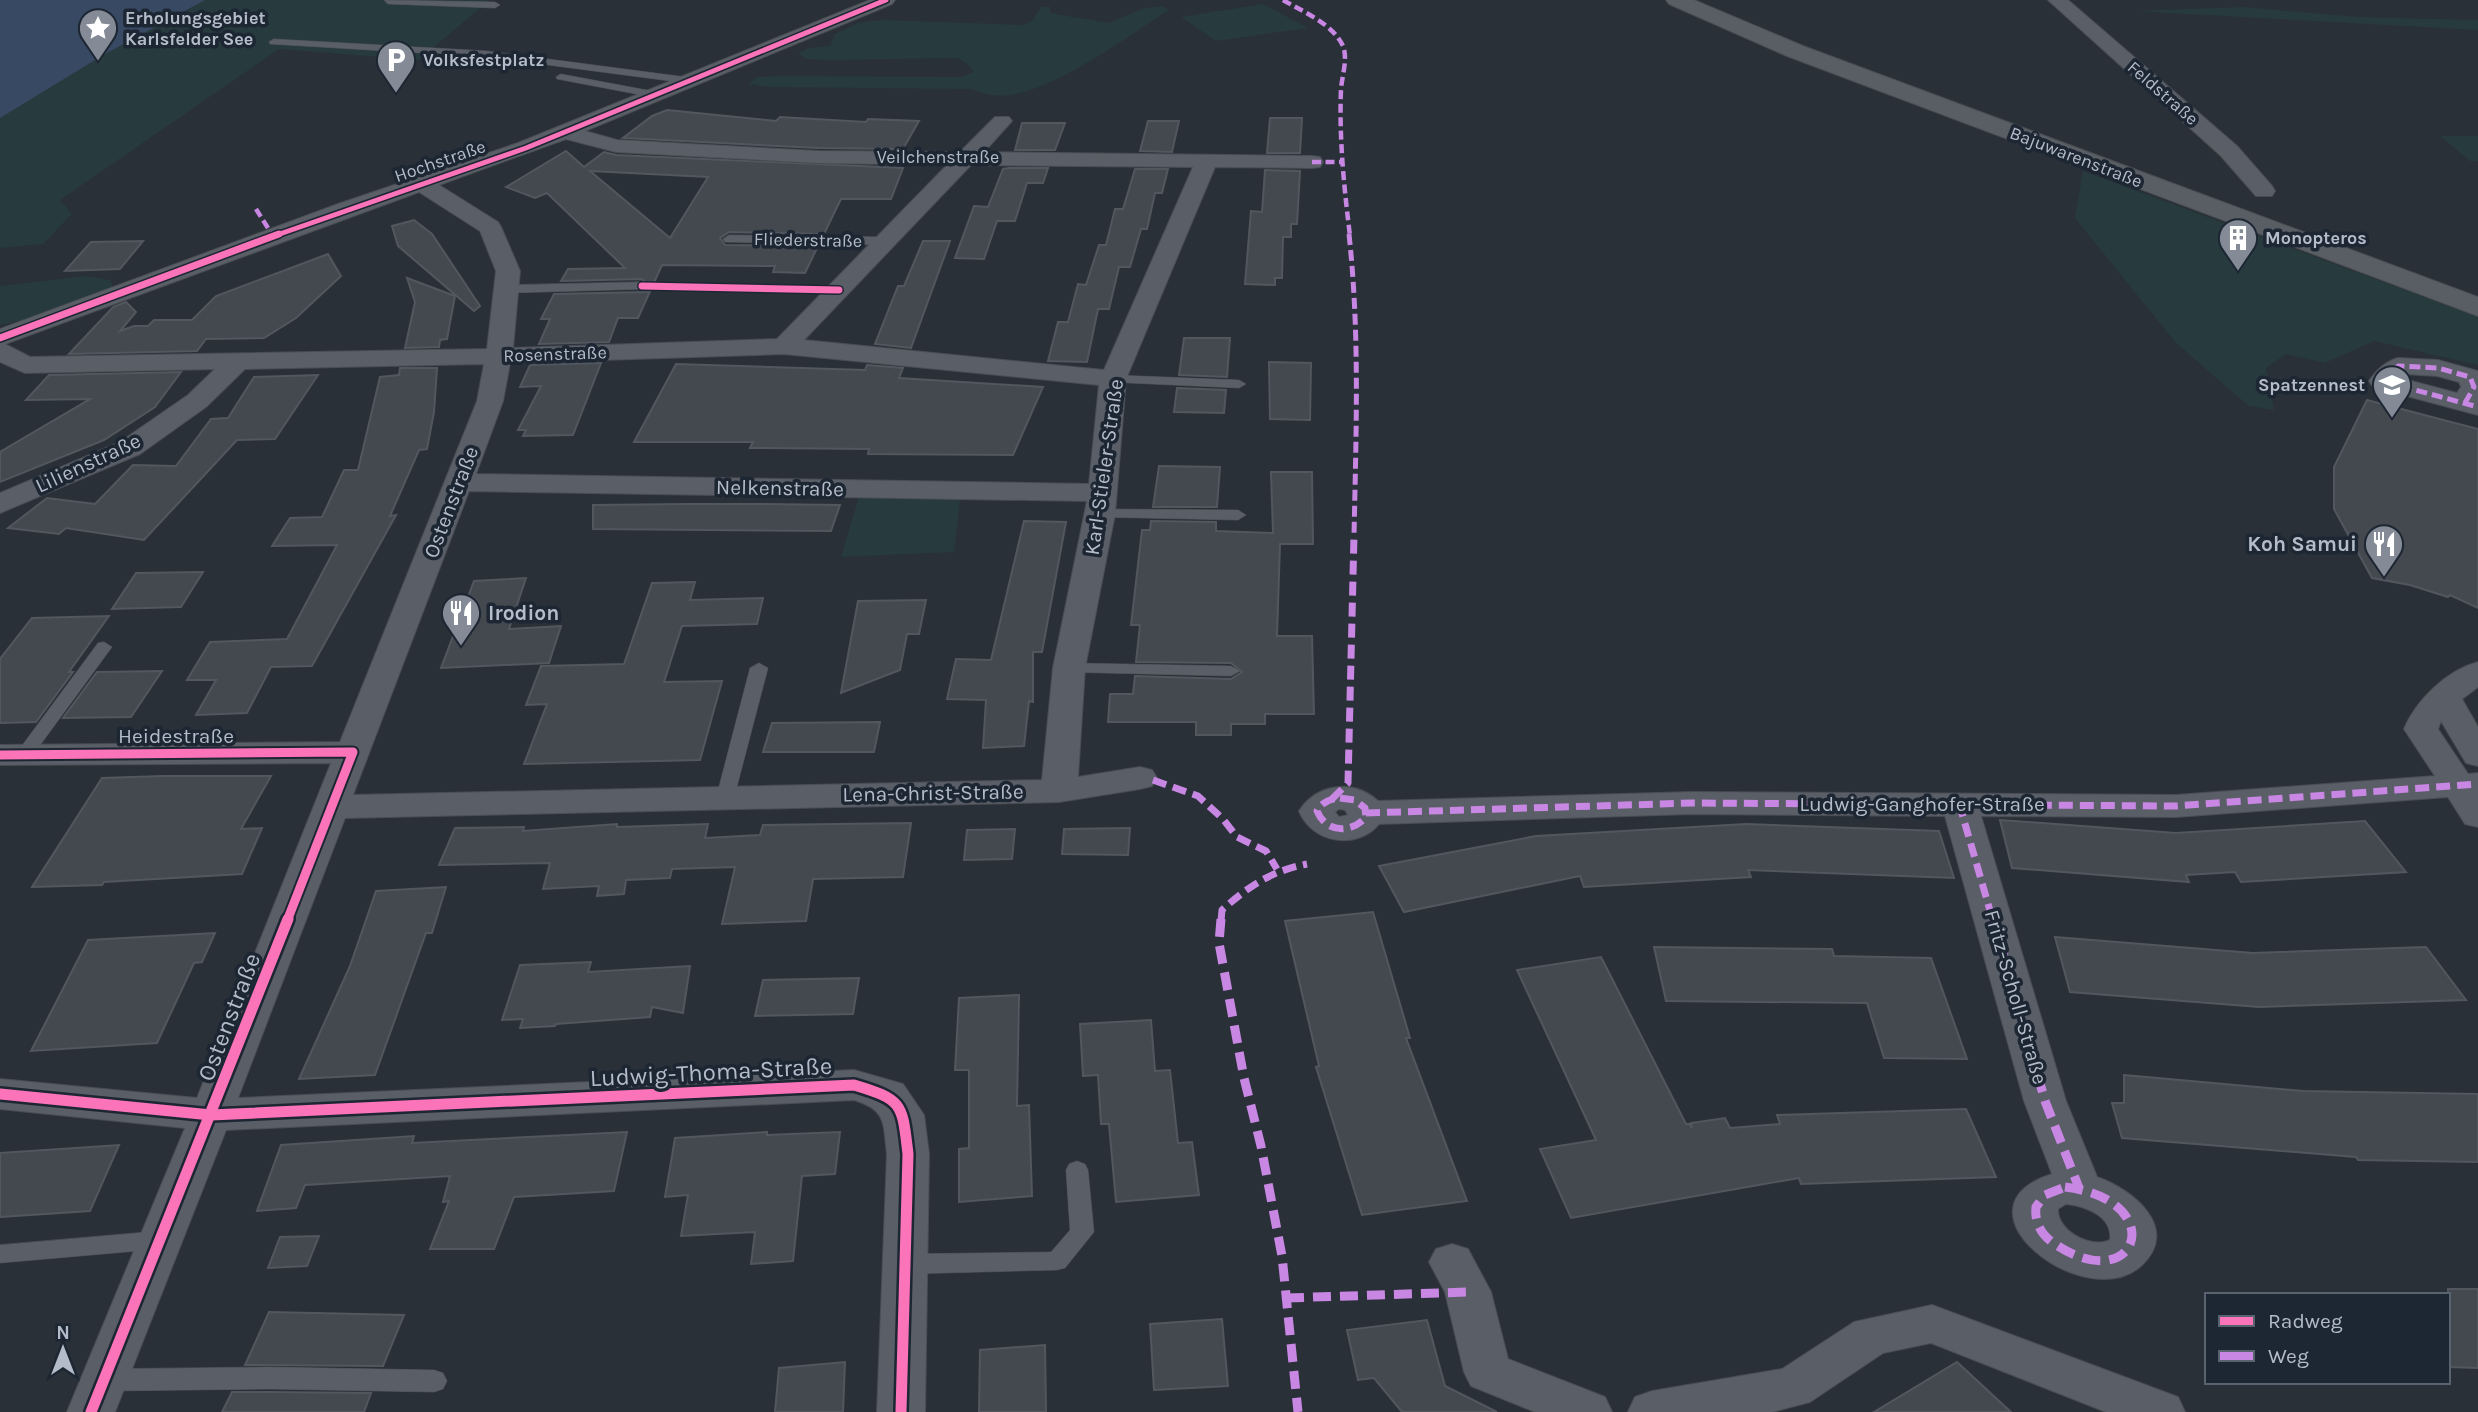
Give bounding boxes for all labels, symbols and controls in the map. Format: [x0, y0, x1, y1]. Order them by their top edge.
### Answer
place icon: Erholungsgebiet Karlsfelder See [77, 7, 119, 62]
place label: Erholungsgebiet Karlsfelder See [125, 7, 266, 50]
parking icon: Volksfestplatz [375, 39, 417, 94]
place label: Volksfestplatz [423, 49, 544, 71]
street label: Feldstraße [2123, 56, 2203, 130]
street label: Bajuwarenstraße [2007, 122, 2145, 192]
street label: Hochstraße [392, 135, 488, 187]
street label: Veilchenstraße [877, 146, 999, 168]
building icon: Monopteros [2217, 217, 2259, 272]
place label: Monopteros [2265, 227, 2367, 249]
street label: Fliederstraße [754, 228, 862, 252]
street label: Rosenstraße [503, 341, 607, 367]
school or university icon: Spatzennest [2371, 364, 2413, 419]
place label: Spatzennest [2258, 374, 2365, 396]
street label: Karl-Stieler-Straße [1080, 377, 1128, 557]
street label: Lilienstraße [32, 428, 144, 498]
street label: Ostenstraße [419, 443, 483, 561]
street label: Nelkenstraße [716, 475, 844, 501]
restaurant icon: Koh Samui [2363, 523, 2405, 578]
place label: Koh Samui [2247, 532, 2357, 556]
restaurant icon: Irodion [440, 592, 482, 647]
place label: Irodion [488, 601, 559, 625]
street label: Heidestraße [118, 724, 234, 748]
street label: Lena-Christ-Straße [842, 779, 1024, 807]
street label: Ludwig-Ganghofer-Straße [1799, 792, 2045, 816]
street label: Fritz-Scholl-Straße [1980, 907, 2052, 1087]
street label: Ostenstraße [192, 949, 266, 1085]
street label: Ludwig-Thoma-Straße [589, 1052, 833, 1092]
legend [2205, 1293, 2450, 1384]
text: Radweg [2268, 1309, 2343, 1333]
north arrow [28, 1314, 98, 1384]
text: N [56, 1322, 70, 1344]
text: Weg [2268, 1344, 2309, 1368]

